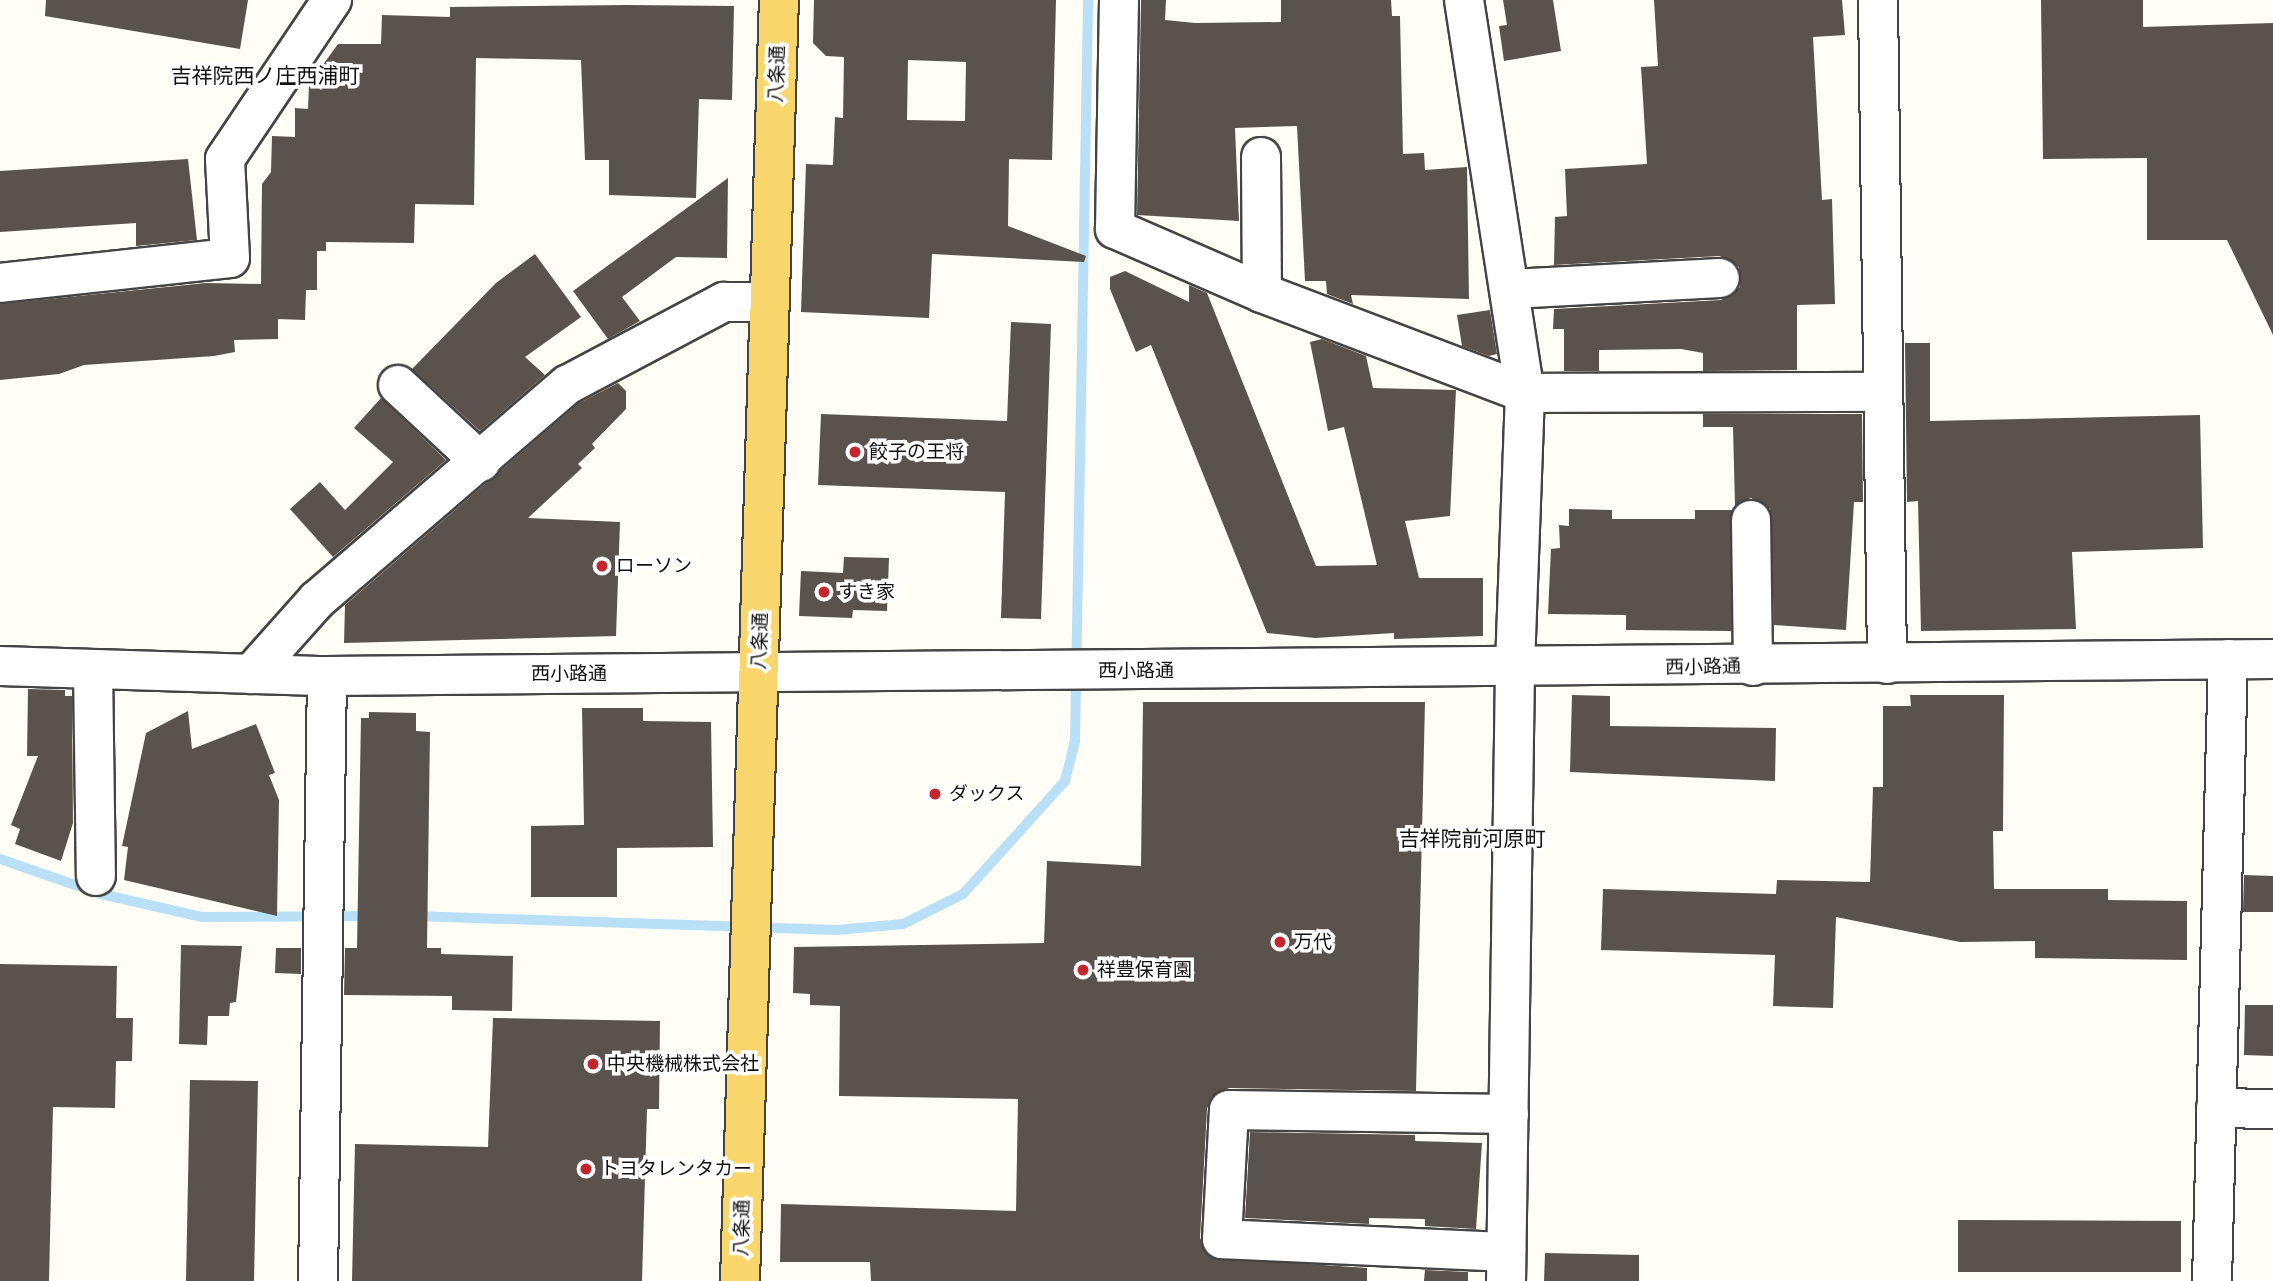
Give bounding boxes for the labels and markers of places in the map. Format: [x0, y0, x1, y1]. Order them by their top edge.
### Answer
place label: 餃子の王将 [869, 441, 964, 463]
marker: 餃子の王将 [847, 444, 863, 460]
place label: ローソン [616, 555, 692, 577]
marker: ローソン [594, 558, 610, 574]
place label: すき家 [838, 581, 895, 603]
marker: すき家 [816, 584, 832, 600]
place label: ダックス [949, 783, 1025, 805]
marker: ダックス [927, 786, 943, 802]
place label: 万代 [1294, 931, 1332, 953]
marker: 万代 [1272, 934, 1288, 950]
place label: 祥豊保育園 [1097, 959, 1192, 981]
marker: 祥豊保育園 [1075, 962, 1091, 978]
place label: 中央機械株式会社 [607, 1053, 759, 1075]
marker: 中央機械株式会社 [585, 1056, 601, 1072]
place label: トヨタレンタカー [600, 1158, 752, 1180]
marker: トヨタレンタカー [578, 1161, 594, 1177]

